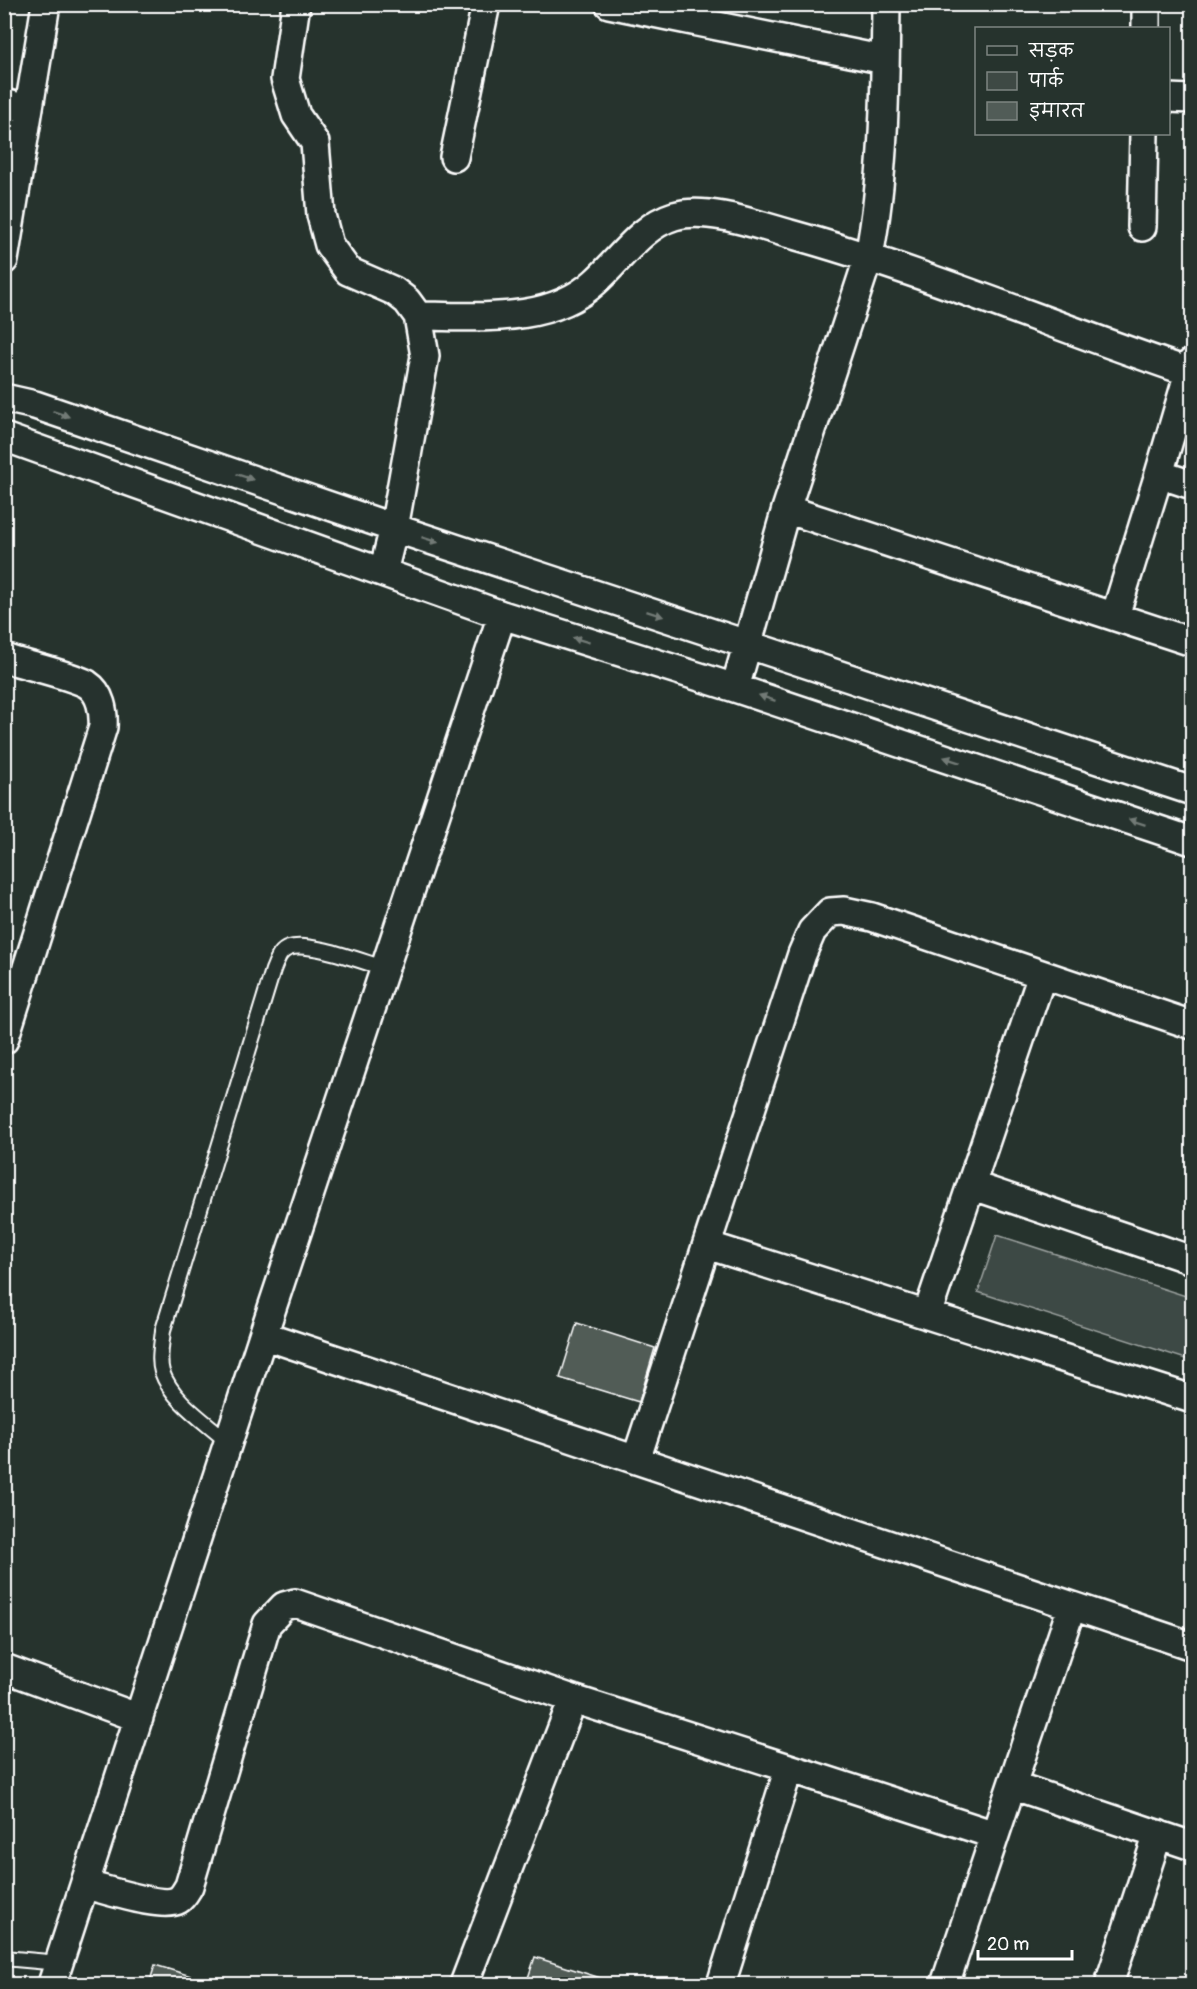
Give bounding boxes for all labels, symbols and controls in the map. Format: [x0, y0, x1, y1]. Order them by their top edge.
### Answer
legend [975, 27, 1170, 135]
text: सड़क [1028, 40, 1074, 63]
text: पार्क [1028, 67, 1064, 93]
text: इमारत [1029, 100, 1085, 123]
one-way arrow [52, 410, 70, 420]
one-way arrow [236, 473, 254, 483]
one-way arrow [421, 536, 439, 545]
one-way arrow [646, 610, 664, 619]
one-way arrow [572, 634, 590, 644]
one-way arrow [758, 693, 776, 703]
one-way arrow [943, 755, 961, 765]
one-way arrow [1128, 817, 1146, 827]
scale bar [978, 1923, 1072, 1961]
text: 20 m [987, 1933, 1029, 1956]

